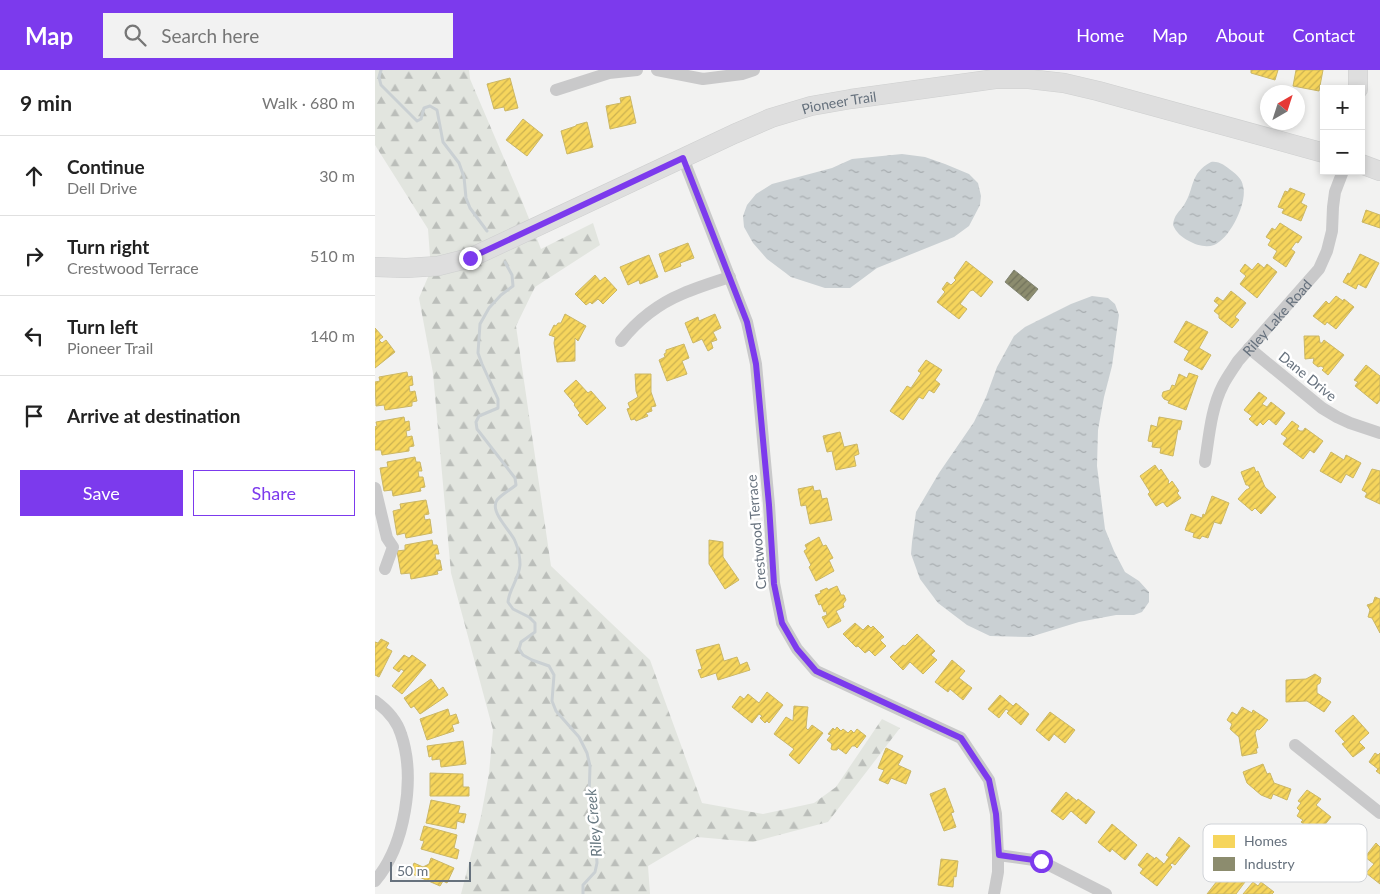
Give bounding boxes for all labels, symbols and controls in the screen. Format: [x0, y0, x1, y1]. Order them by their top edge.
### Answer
search box [103, 13, 453, 58]
text: Map [25, 21, 73, 50]
icon: search [121, 21, 149, 49]
text: Search here [161, 24, 259, 47]
text: Home [1076, 24, 1124, 46]
text: Map [1152, 24, 1188, 46]
text: About [1216, 24, 1265, 46]
text: Contact [1293, 24, 1355, 46]
north arrow [1260, 85, 1305, 130]
map controls [1320, 85, 1365, 175]
button: + [1320, 85, 1365, 130]
street label: Pioneer Trail [799, 87, 877, 117]
text: 9 min [20, 90, 72, 115]
text: Walk · 680 m [262, 93, 355, 112]
button: − [1320, 130, 1365, 175]
text: Continue [67, 155, 145, 178]
icon: ahead [20, 162, 48, 190]
text: 30 m [319, 166, 355, 185]
text: Dell Drive [67, 178, 137, 197]
text: Turn right [67, 235, 149, 258]
icon: right [20, 242, 48, 270]
text: 510 m [310, 246, 355, 265]
route end [459, 247, 482, 270]
text: Crestwood Terrace [67, 258, 199, 277]
street label: Riley Lake Road [1238, 276, 1315, 359]
text: Turn left [67, 315, 138, 338]
icon: left [20, 322, 48, 350]
text: 140 m [310, 326, 355, 345]
text: Pioneer Trail [67, 338, 153, 357]
street label: Dane Drive [1276, 347, 1340, 405]
icon: arrive [20, 402, 48, 430]
text: Arrive at destination [67, 404, 240, 427]
button: Save [20, 470, 183, 516]
button: Share [193, 470, 355, 516]
street label: Crestwood Terrace [743, 474, 769, 590]
water label: Riley Creek [581, 787, 605, 858]
legend [1203, 824, 1367, 882]
text: Homes [1244, 832, 1287, 849]
route start [1030, 850, 1053, 873]
text: Industry [1244, 855, 1295, 872]
scale bar [390, 859, 471, 882]
text: 50 m [397, 862, 428, 879]

